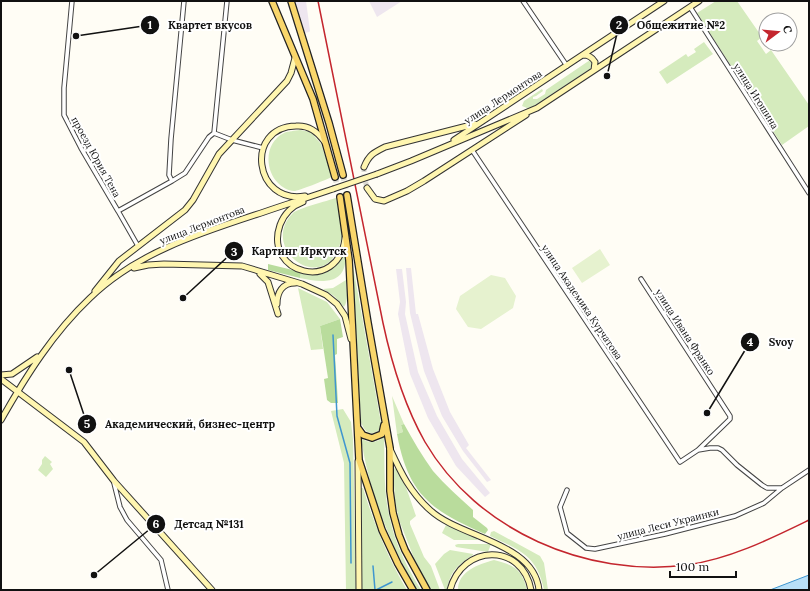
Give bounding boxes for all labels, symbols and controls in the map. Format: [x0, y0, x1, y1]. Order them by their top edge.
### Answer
north arrow [758, 12, 798, 52]
callout: Квартет вкусов [140, 13, 260, 36]
callout: Общежитие №2 [609, 13, 734, 36]
text: 1 [148, 17, 153, 32]
text: 2 [616, 17, 622, 32]
text: Квартет вкусов [168, 18, 253, 32]
text: Общежитие №2 [637, 18, 725, 32]
text: С [780, 24, 796, 35]
street label: улица Игошина [731, 61, 781, 131]
street label: улица Лермонтова [462, 67, 544, 127]
street label: проезд Юрия Тена [68, 114, 124, 200]
street label: улица Лермонтова [158, 203, 246, 247]
callout: Картинг Иркутск [224, 240, 355, 263]
street label: улица Академика Курчатова [539, 242, 625, 362]
text: 3 [231, 244, 238, 259]
text: Картинг Иркутск [251, 244, 347, 258]
street label: улица Ивана Франко [652, 286, 718, 378]
callout: Svoy [740, 331, 801, 354]
text: 4 [747, 334, 754, 349]
text: Svoy [769, 335, 794, 349]
callout: Академический, бизнес-центр [77, 413, 283, 436]
text: 5 [84, 416, 91, 431]
text: Академический, бизнес-центр [105, 417, 275, 431]
street label: улица Леси Украинки [616, 505, 720, 543]
callout: Детсад №131 [146, 513, 252, 536]
text: 6 [153, 516, 160, 531]
text: Детсад №131 [174, 517, 244, 531]
scale bar [670, 553, 736, 579]
text: 100 m [676, 559, 709, 574]

